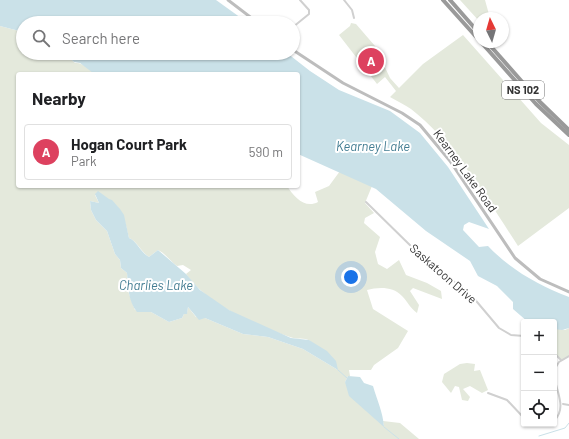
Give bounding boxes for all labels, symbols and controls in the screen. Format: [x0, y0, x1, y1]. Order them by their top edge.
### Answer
north arrow [473, 12, 509, 48]
search box [16, 16, 300, 60]
icon: search [30, 27, 52, 49]
text: Search here [62, 29, 140, 47]
pin: A [358, 46, 384, 76]
road number: NS 102 [502, 81, 544, 99]
text: Nearby [32, 88, 86, 108]
street label: Kearney Lake Road [431, 126, 500, 214]
text: Hogan Court Park [71, 135, 187, 153]
water label: Kearney Lake [336, 138, 410, 154]
text: A [42, 144, 50, 160]
text: 590 m [249, 144, 283, 160]
text: Park [71, 153, 97, 169]
street label: Saskatoon Drive [407, 240, 480, 306]
your location [341, 267, 361, 287]
water label: Charlies Lake [119, 277, 193, 293]
map controls [521, 319, 557, 427]
button: + [521, 319, 557, 355]
button: − [521, 355, 557, 391]
button: locate [521, 391, 557, 427]

